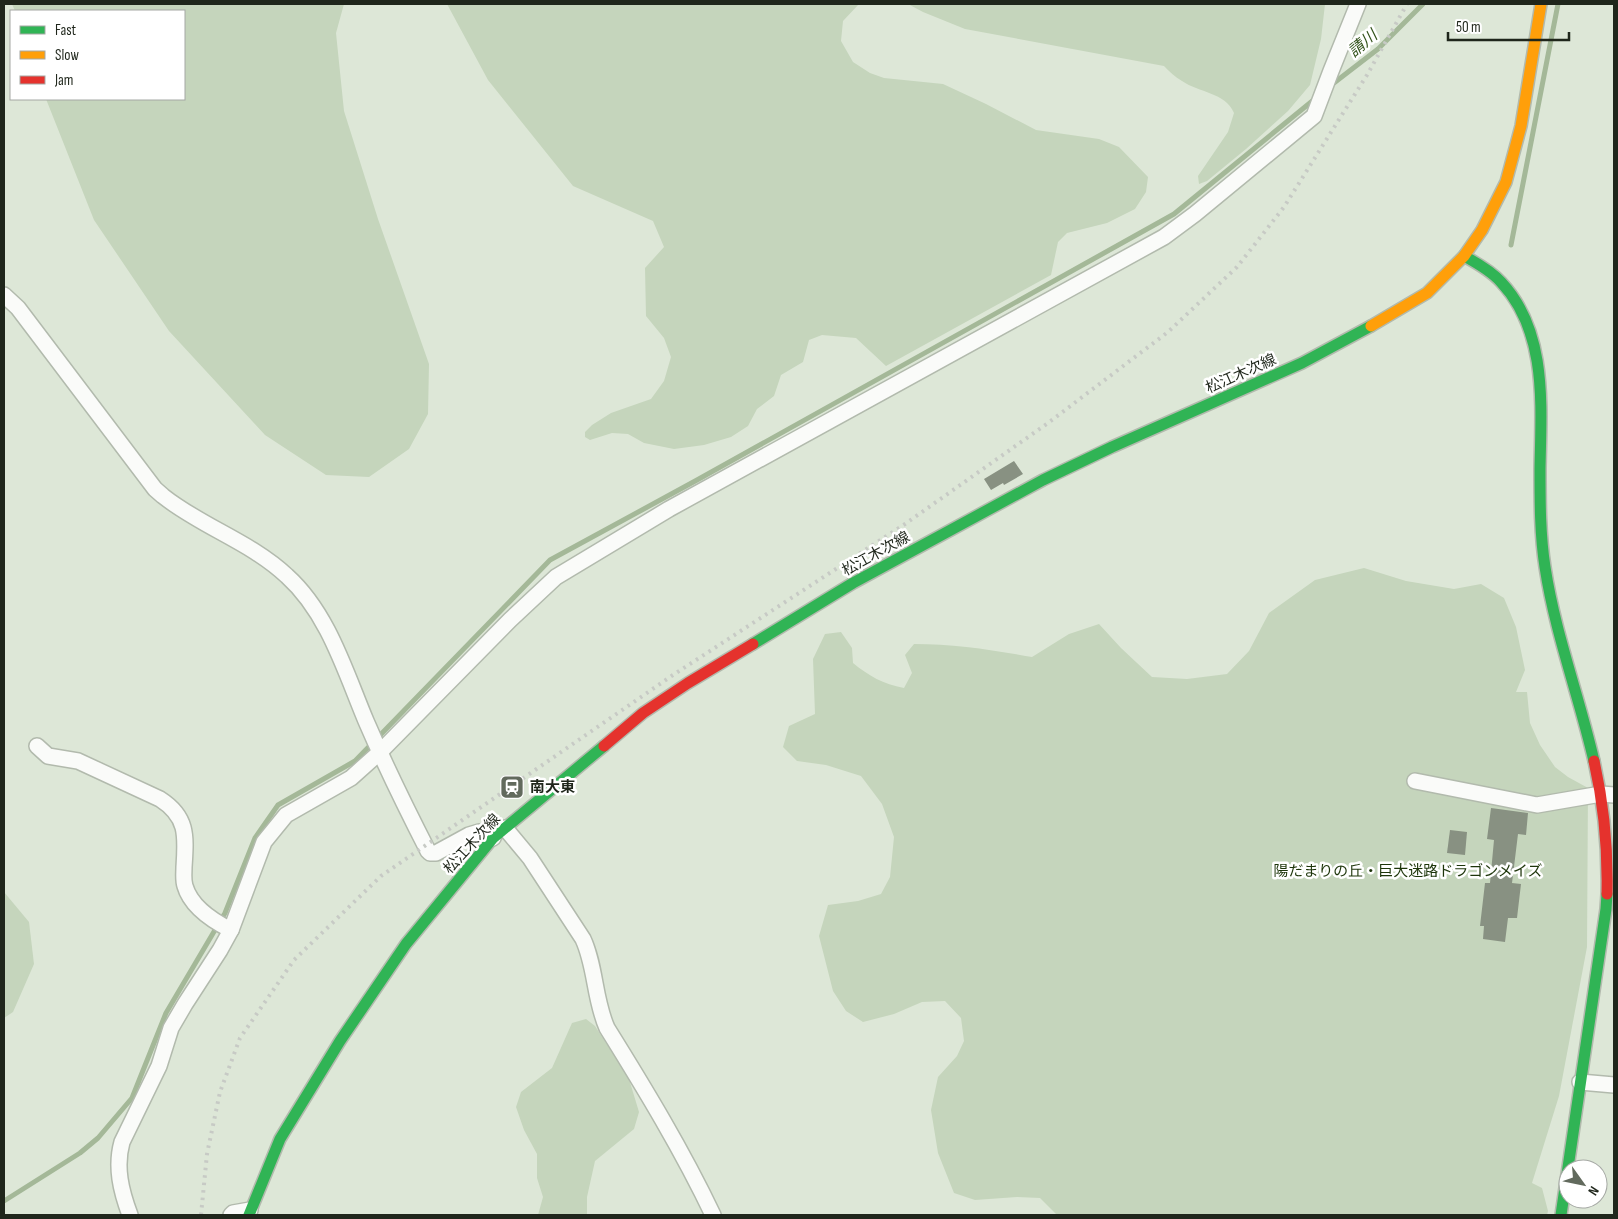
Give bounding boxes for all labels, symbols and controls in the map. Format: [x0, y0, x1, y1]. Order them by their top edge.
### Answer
legend [10, 10, 185, 100]
scale bar [1448, 10, 1569, 42]
text: 50 m [1456, 18, 1481, 37]
text: Fast [55, 21, 77, 40]
water label: 請川 [1345, 25, 1383, 62]
text: Slow [55, 46, 79, 65]
text: Jam [54, 71, 73, 90]
street label: 松江木次線 [1203, 350, 1279, 398]
street label: 松江木次線 [839, 528, 913, 580]
station icon: 南大東 [499, 774, 525, 800]
place label: 南大東 [530, 778, 575, 797]
street label: 松江木次線 [439, 810, 505, 878]
park label: 陽だまりの丘・巨大迷路ドラゴンメイズ [1274, 862, 1542, 881]
north arrow [1558, 1159, 1608, 1209]
text: N [1584, 1183, 1603, 1199]

